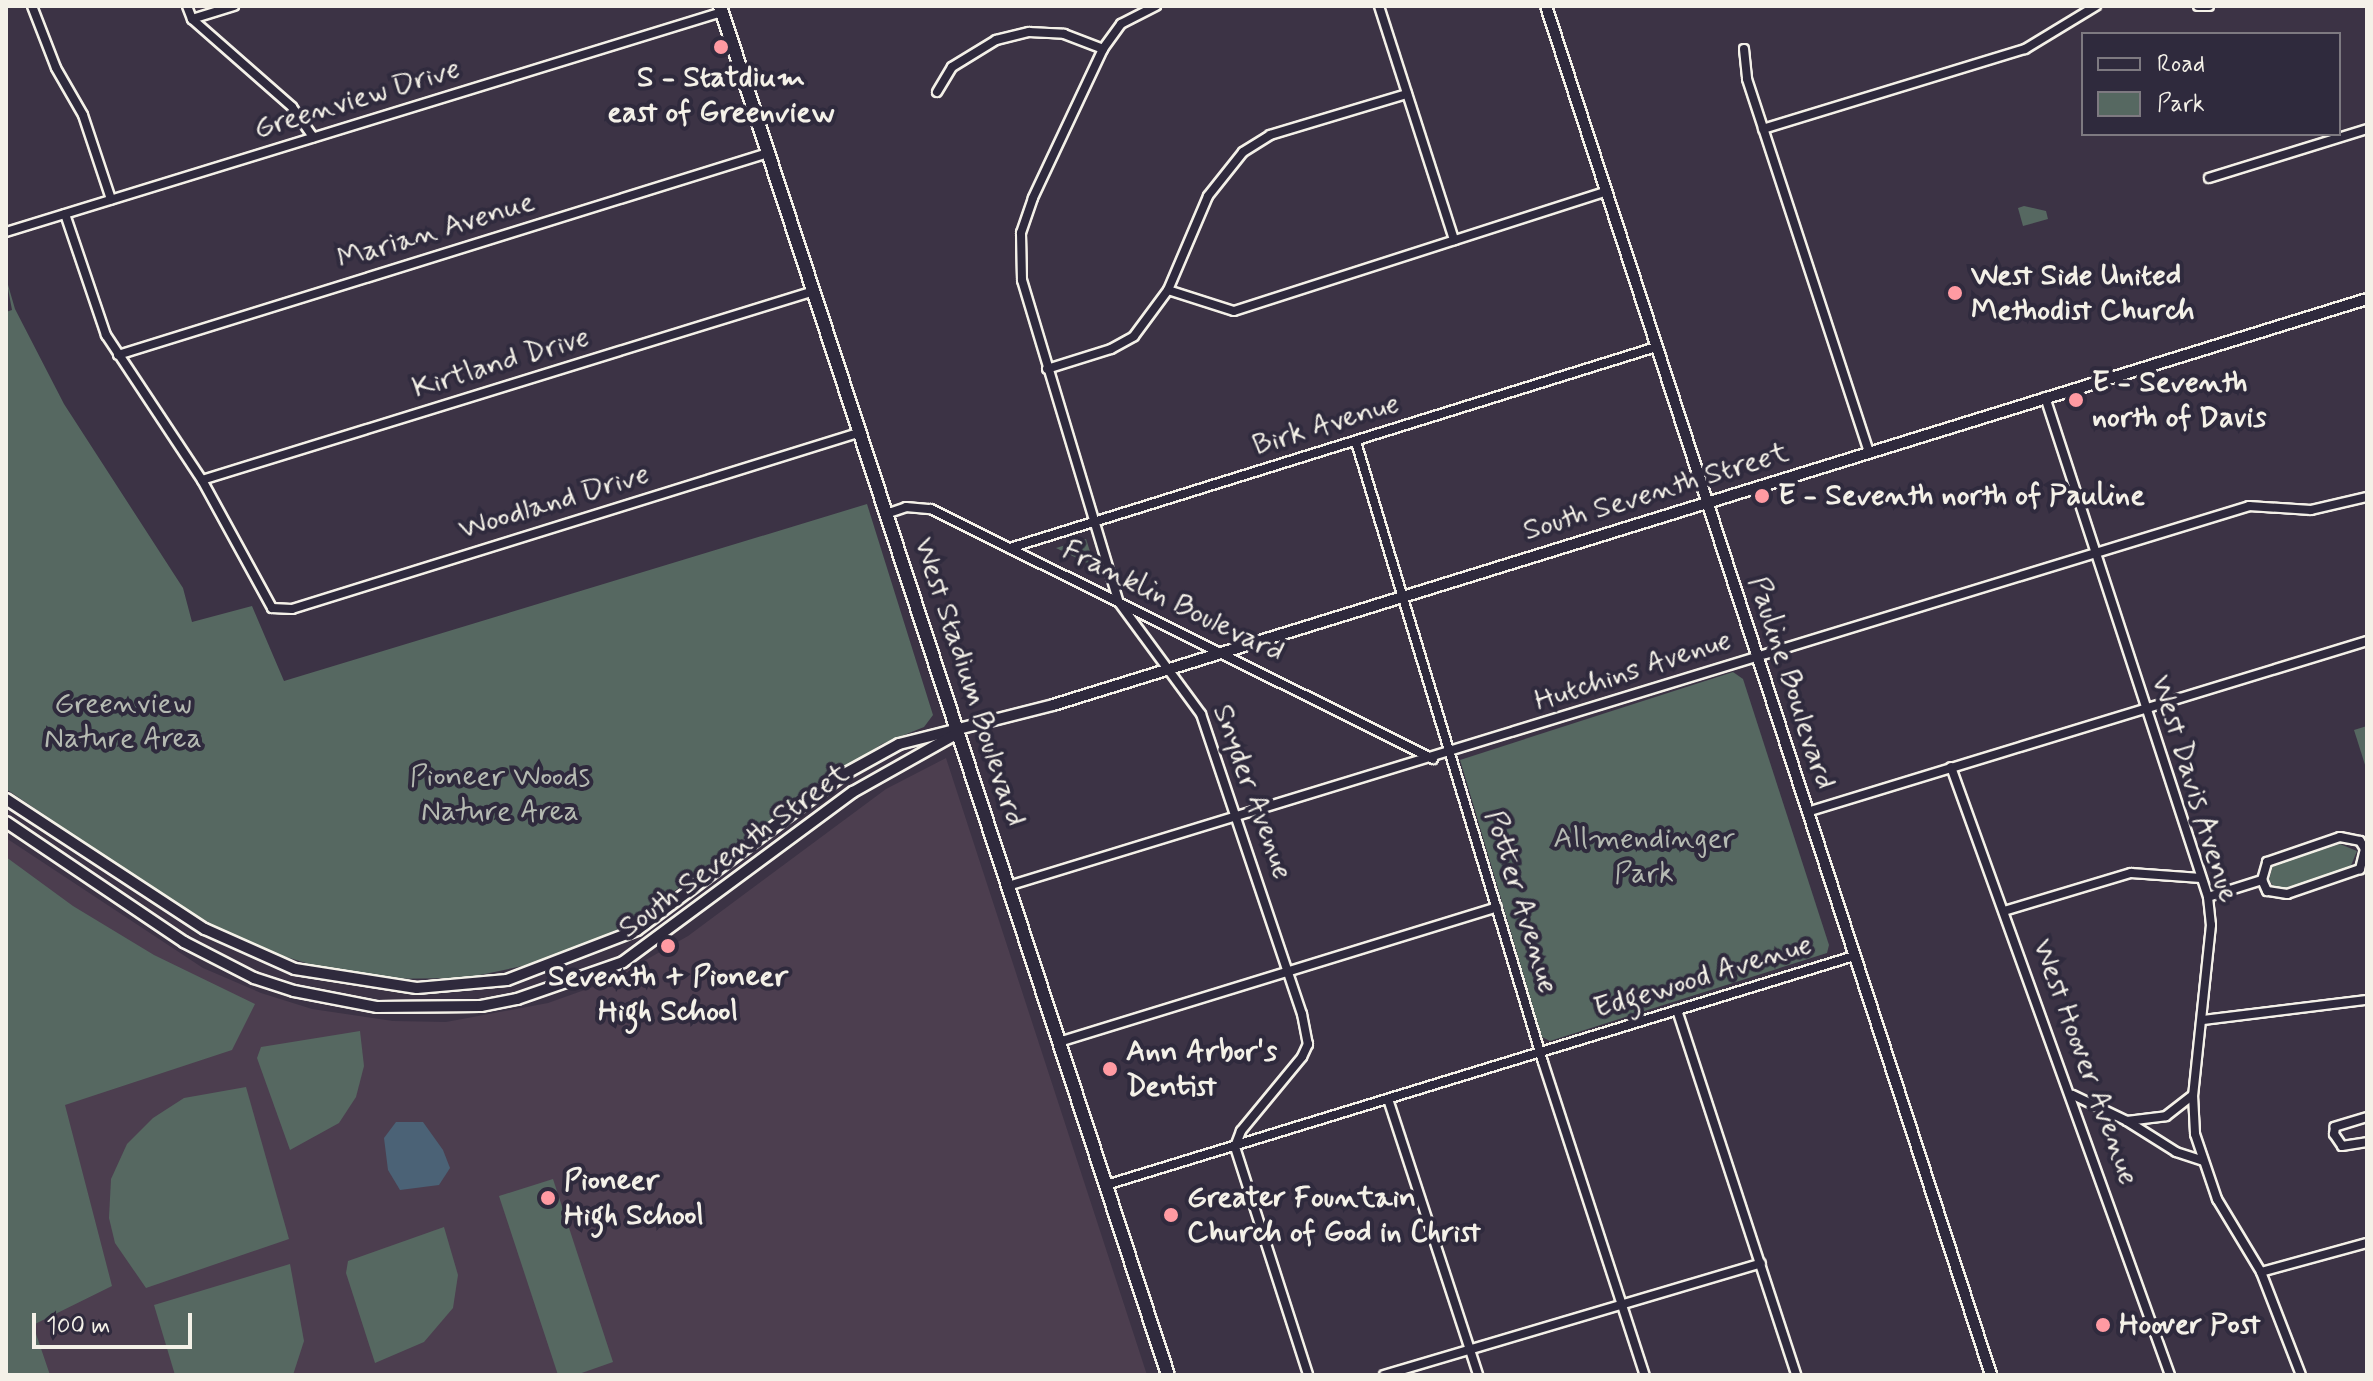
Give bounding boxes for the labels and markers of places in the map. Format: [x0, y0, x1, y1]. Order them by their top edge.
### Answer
marker: S - Statdium east of Greenview [712, 38, 730, 56]
place label: S - Statdium east of Greenview [606, 60, 836, 130]
place label: West Side United Methodist Church [1971, 258, 2195, 328]
marker: West Side United Methodist Church [1946, 284, 1964, 302]
place label: E - Seventh north of Davis [2092, 365, 2269, 436]
marker: E - Seventh north of Davis [2067, 391, 2085, 409]
place label: E - Seventh north of Pauline [1778, 478, 2139, 514]
marker: E - Seventh north of Pauline [1753, 487, 1771, 505]
marker: Seventh + Pioneer High School [659, 937, 677, 955]
place label: Seventh + Pioneer High School [548, 959, 788, 1030]
place label: Ann Arbor's Dentist [1126, 1034, 1282, 1104]
marker: Ann Arbor's Dentist [1101, 1060, 1119, 1078]
place label: Pioneer High School [564, 1163, 704, 1234]
place label: Greater Fountain Church of God in Christ [1187, 1180, 1488, 1250]
marker: Pioneer High School [539, 1189, 557, 1207]
marker: Greater Fountain Church of God in Christ [1162, 1206, 1180, 1224]
place label: Hoover Post [2119, 1307, 2258, 1343]
marker: Hoover Post [2094, 1316, 2112, 1334]

